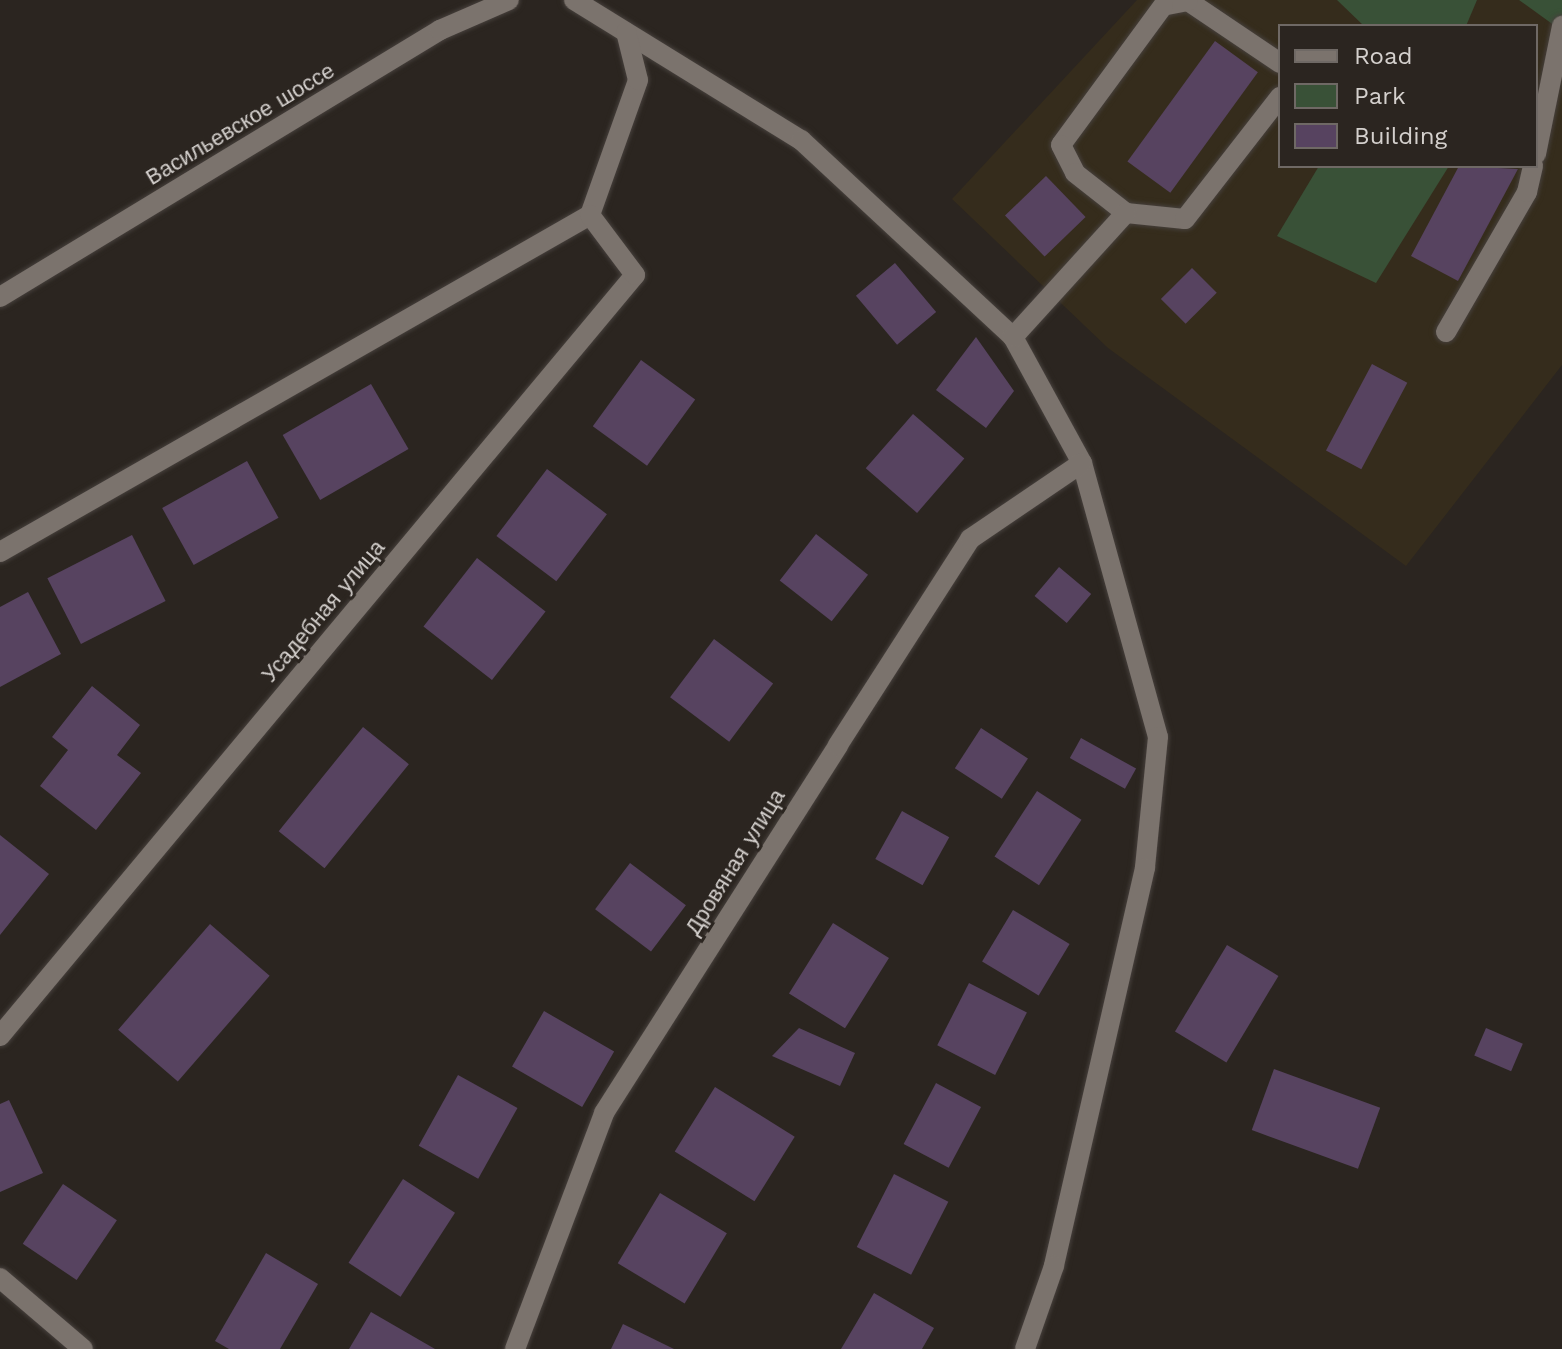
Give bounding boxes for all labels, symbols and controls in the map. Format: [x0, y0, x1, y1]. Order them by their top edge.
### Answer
legend [1278, 24, 1538, 168]
text: Road [1354, 42, 1413, 70]
street label: Васильевское шоссе [141, 57, 339, 191]
text: Park [1354, 82, 1406, 110]
text: Building [1354, 122, 1447, 150]
street label: Усадебная улица [256, 535, 390, 687]
street label: Дровяная улица [680, 784, 790, 940]

